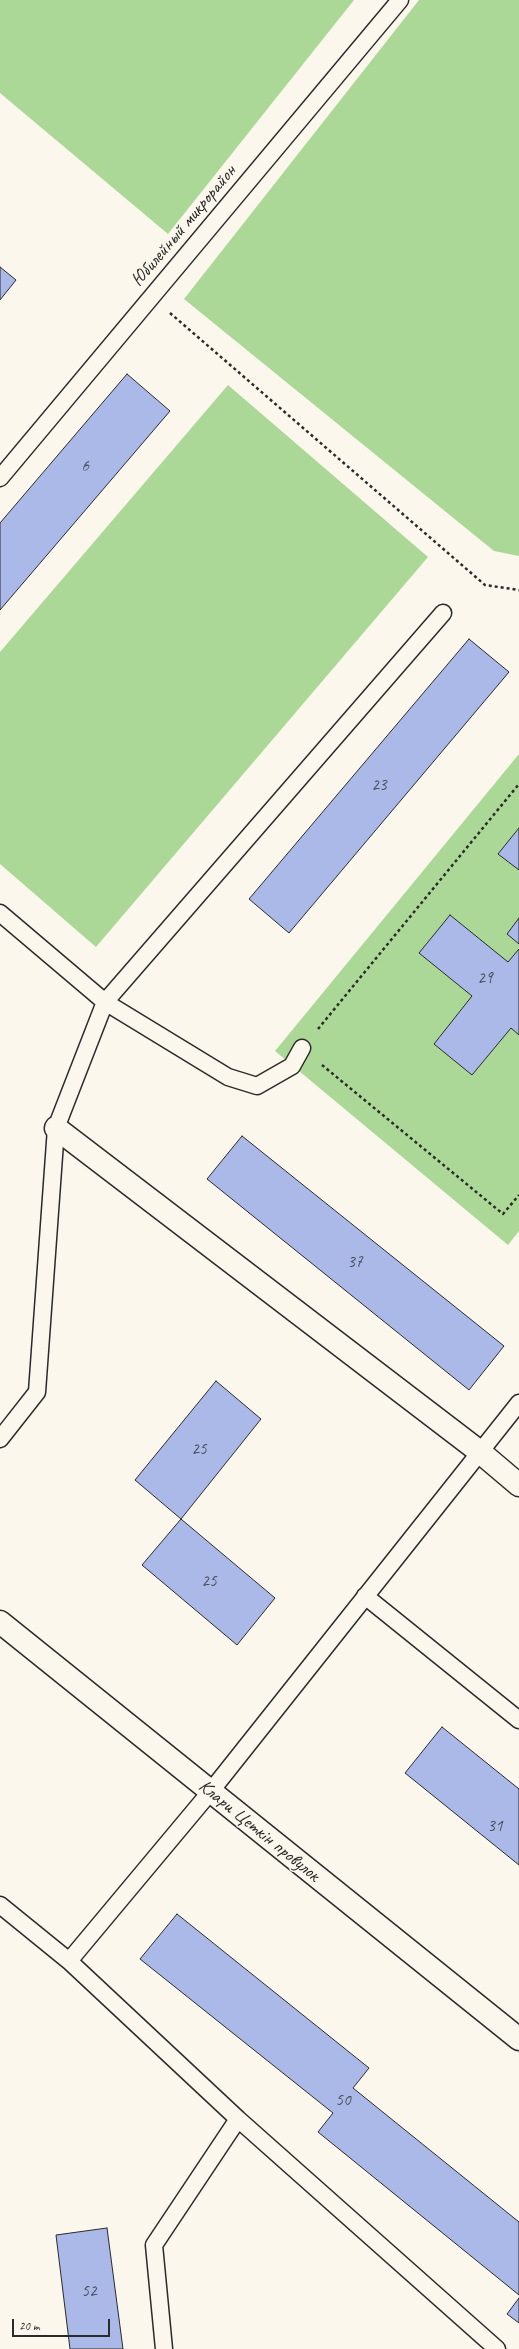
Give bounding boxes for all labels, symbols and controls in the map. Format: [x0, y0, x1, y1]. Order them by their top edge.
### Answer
street label: Юбилейный микрорайон [126, 161, 242, 291]
house number: 6 [81, 457, 89, 477]
house number: 23 [371, 776, 387, 796]
house number: 29 [477, 969, 493, 989]
house number: 37 [347, 1253, 363, 1273]
house number: 25 [191, 1440, 207, 1460]
house number: 25 [201, 1572, 217, 1592]
street label: Клари Цеткін провулок [194, 1775, 324, 1887]
house number: 31 [487, 1817, 503, 1837]
house number: 50 [335, 2091, 351, 2111]
house number: 52 [81, 2282, 97, 2302]
scale bar [14, 2311, 112, 2337]
text: 20 m [19, 2318, 39, 2334]

